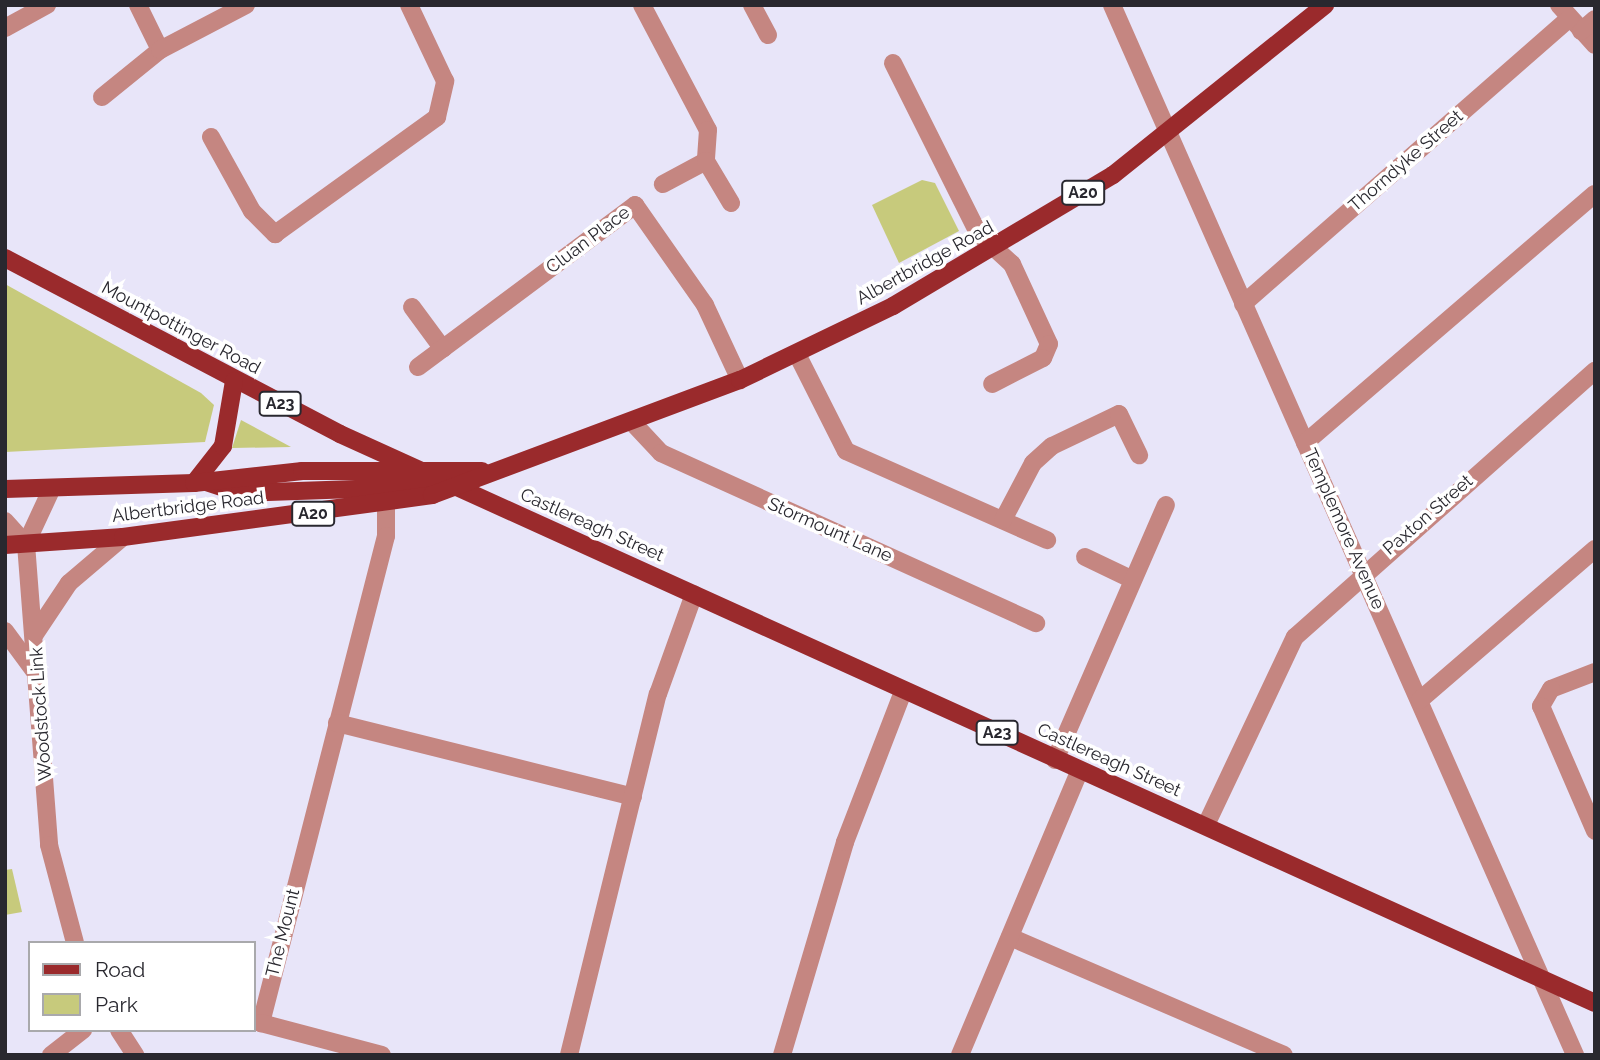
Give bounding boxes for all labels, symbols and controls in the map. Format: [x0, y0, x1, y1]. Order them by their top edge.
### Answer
street label: Thorndyke Street [1345, 106, 1467, 216]
road number: A20 [1060, 181, 1106, 206]
street label: Cluan Place [542, 202, 634, 278]
street label: Albertbridge Road [853, 216, 997, 310]
street label: Mountpottinger Road [98, 277, 264, 379]
road number: A23 [257, 392, 303, 416]
street label: Templemore Avenue [1299, 445, 1389, 613]
street label: Paxton Street [1379, 470, 1477, 560]
street label: Castlereagh Street [517, 484, 667, 566]
street label: Albertbridge Road [111, 487, 265, 527]
street label: Stormount Lane [764, 493, 896, 567]
road number: A20 [290, 502, 336, 526]
street label: Woodstock Link [26, 646, 56, 782]
street label: Castlereagh Street [1034, 719, 1184, 801]
road number: A23 [974, 720, 1020, 746]
street label: The Mount [262, 887, 304, 979]
legend [28, 941, 256, 1032]
text: Road [95, 957, 145, 982]
text: Park [95, 992, 138, 1017]

